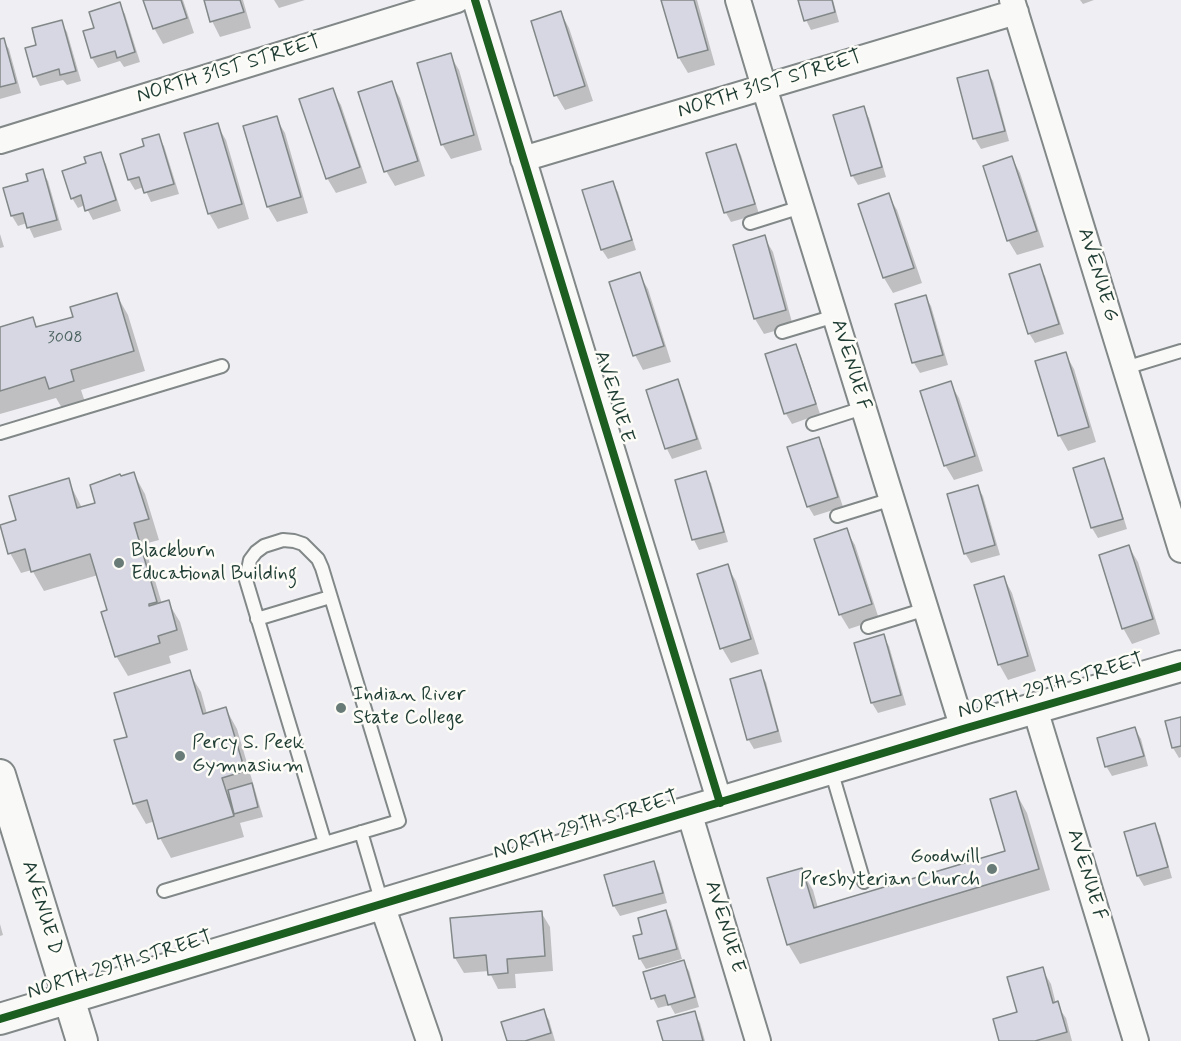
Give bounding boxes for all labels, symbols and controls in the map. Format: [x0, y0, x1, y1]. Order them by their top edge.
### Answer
street label: NORTH 31ST STREET [134, 31, 324, 109]
street label: NORTH 31ST STREET [675, 46, 865, 124]
street label: AVENUE G [1071, 225, 1123, 325]
street label: AVENUE F [825, 317, 875, 413]
house number: 3008 [47, 329, 83, 349]
street label: AVENUE E [588, 348, 638, 446]
place label: Blackburn Educational Building [131, 540, 297, 587]
marker: Blackburn Educational Building [112, 556, 126, 570]
street label: NORTH 29TH STREET [955, 649, 1147, 725]
place label: Indian River State College [353, 684, 466, 731]
marker: Indian River State College [334, 701, 348, 715]
place label: Percy S. Peek Gymnasium [192, 732, 304, 779]
marker: Percy S. Peek Gymnasium [173, 749, 187, 763]
street label: NORTH 29TH STREET [490, 786, 682, 866]
street label: AVENUE F [1061, 827, 1111, 923]
place label: Goodwill Presbyterian Church [800, 846, 980, 893]
street label: AVENUE D [15, 858, 67, 958]
marker: Goodwill Presbyterian Church [985, 862, 999, 876]
street label: AVENUE E [699, 878, 749, 976]
street label: NORTH 29TH STREET [24, 926, 216, 1006]

